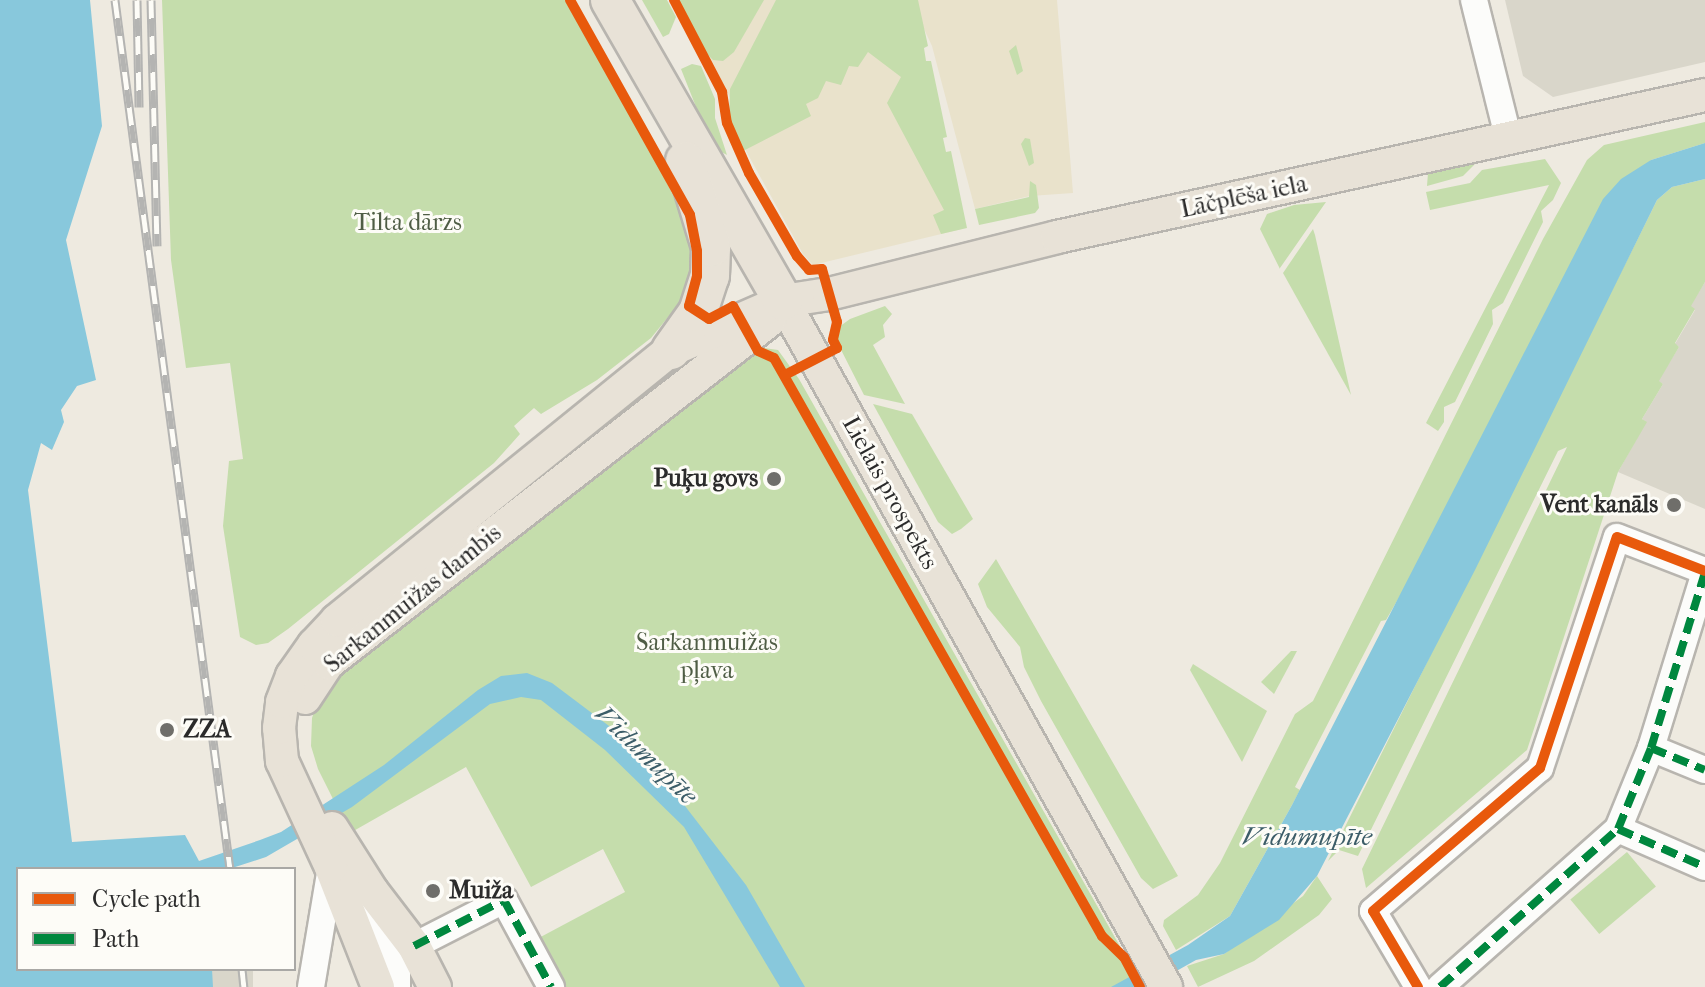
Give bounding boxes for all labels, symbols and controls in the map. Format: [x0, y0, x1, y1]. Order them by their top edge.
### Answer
street label: Lāčplēša iela [1178, 170, 1310, 224]
park label: Tilta dārzs [354, 209, 462, 237]
street label: Lielais prospekts [836, 411, 944, 575]
place label: Puķu govs [653, 465, 758, 493]
marker: Puķu govs [765, 470, 783, 488]
place label: Vent kanāls [1540, 491, 1658, 519]
marker: Vent kanāls [1665, 496, 1683, 514]
street label: Sarkanmuižas dambis [319, 519, 507, 679]
park label: Sarkanmuižas pļava [636, 629, 778, 685]
water label: Vidumupīte [588, 699, 704, 811]
place label: ZZA [183, 716, 231, 744]
marker: ZZA [158, 721, 176, 739]
water label: Vidumupīte [1242, 821, 1372, 853]
legend [16, 867, 296, 971]
place label: Muiža [449, 877, 513, 905]
marker: Muiža [424, 882, 442, 900]
text: Cycle path [92, 885, 201, 913]
text: Path [92, 925, 139, 953]

